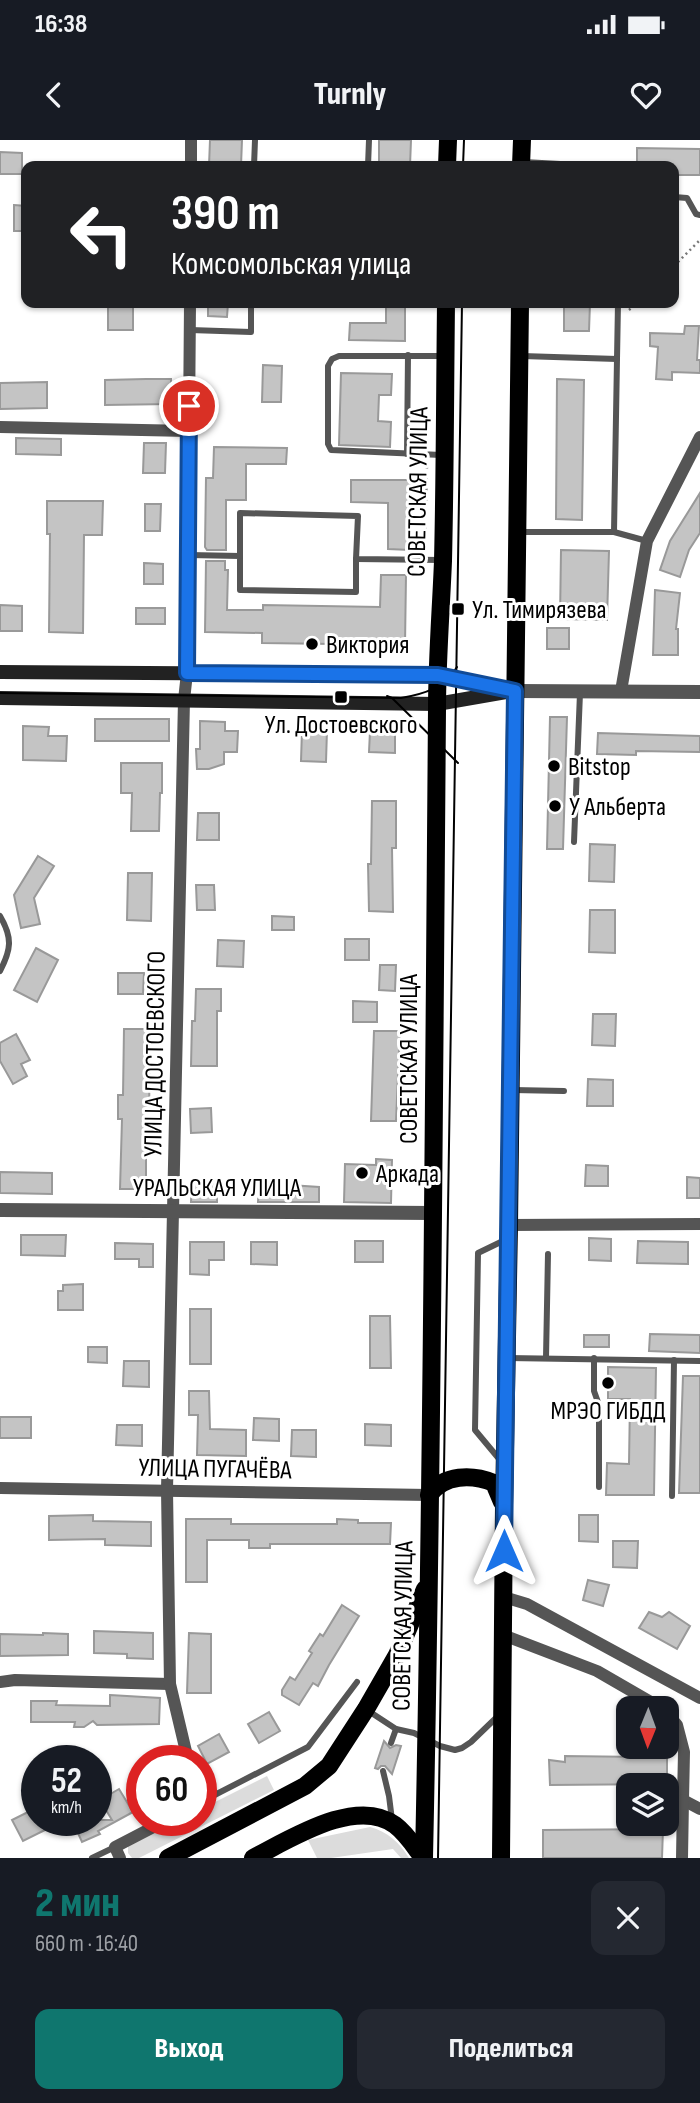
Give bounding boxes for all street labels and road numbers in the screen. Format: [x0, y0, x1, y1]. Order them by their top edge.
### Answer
street label: СОВЕТСКАЯ УЛИЦА [402, 406, 435, 577]
street label: УЛИЦА ДОСТОЕВСКОГО [138, 951, 173, 1157]
street label: СОВЕТСКАЯ УЛИЦА [394, 973, 425, 1144]
street label: УРАЛЬСКАЯ УЛИЦА [133, 1173, 302, 1204]
street label: УЛИЦА ПУГАЧЁВА [138, 1453, 293, 1486]
street label: СОВЕТСКАЯ УЛИЦА [387, 1540, 420, 1711]

